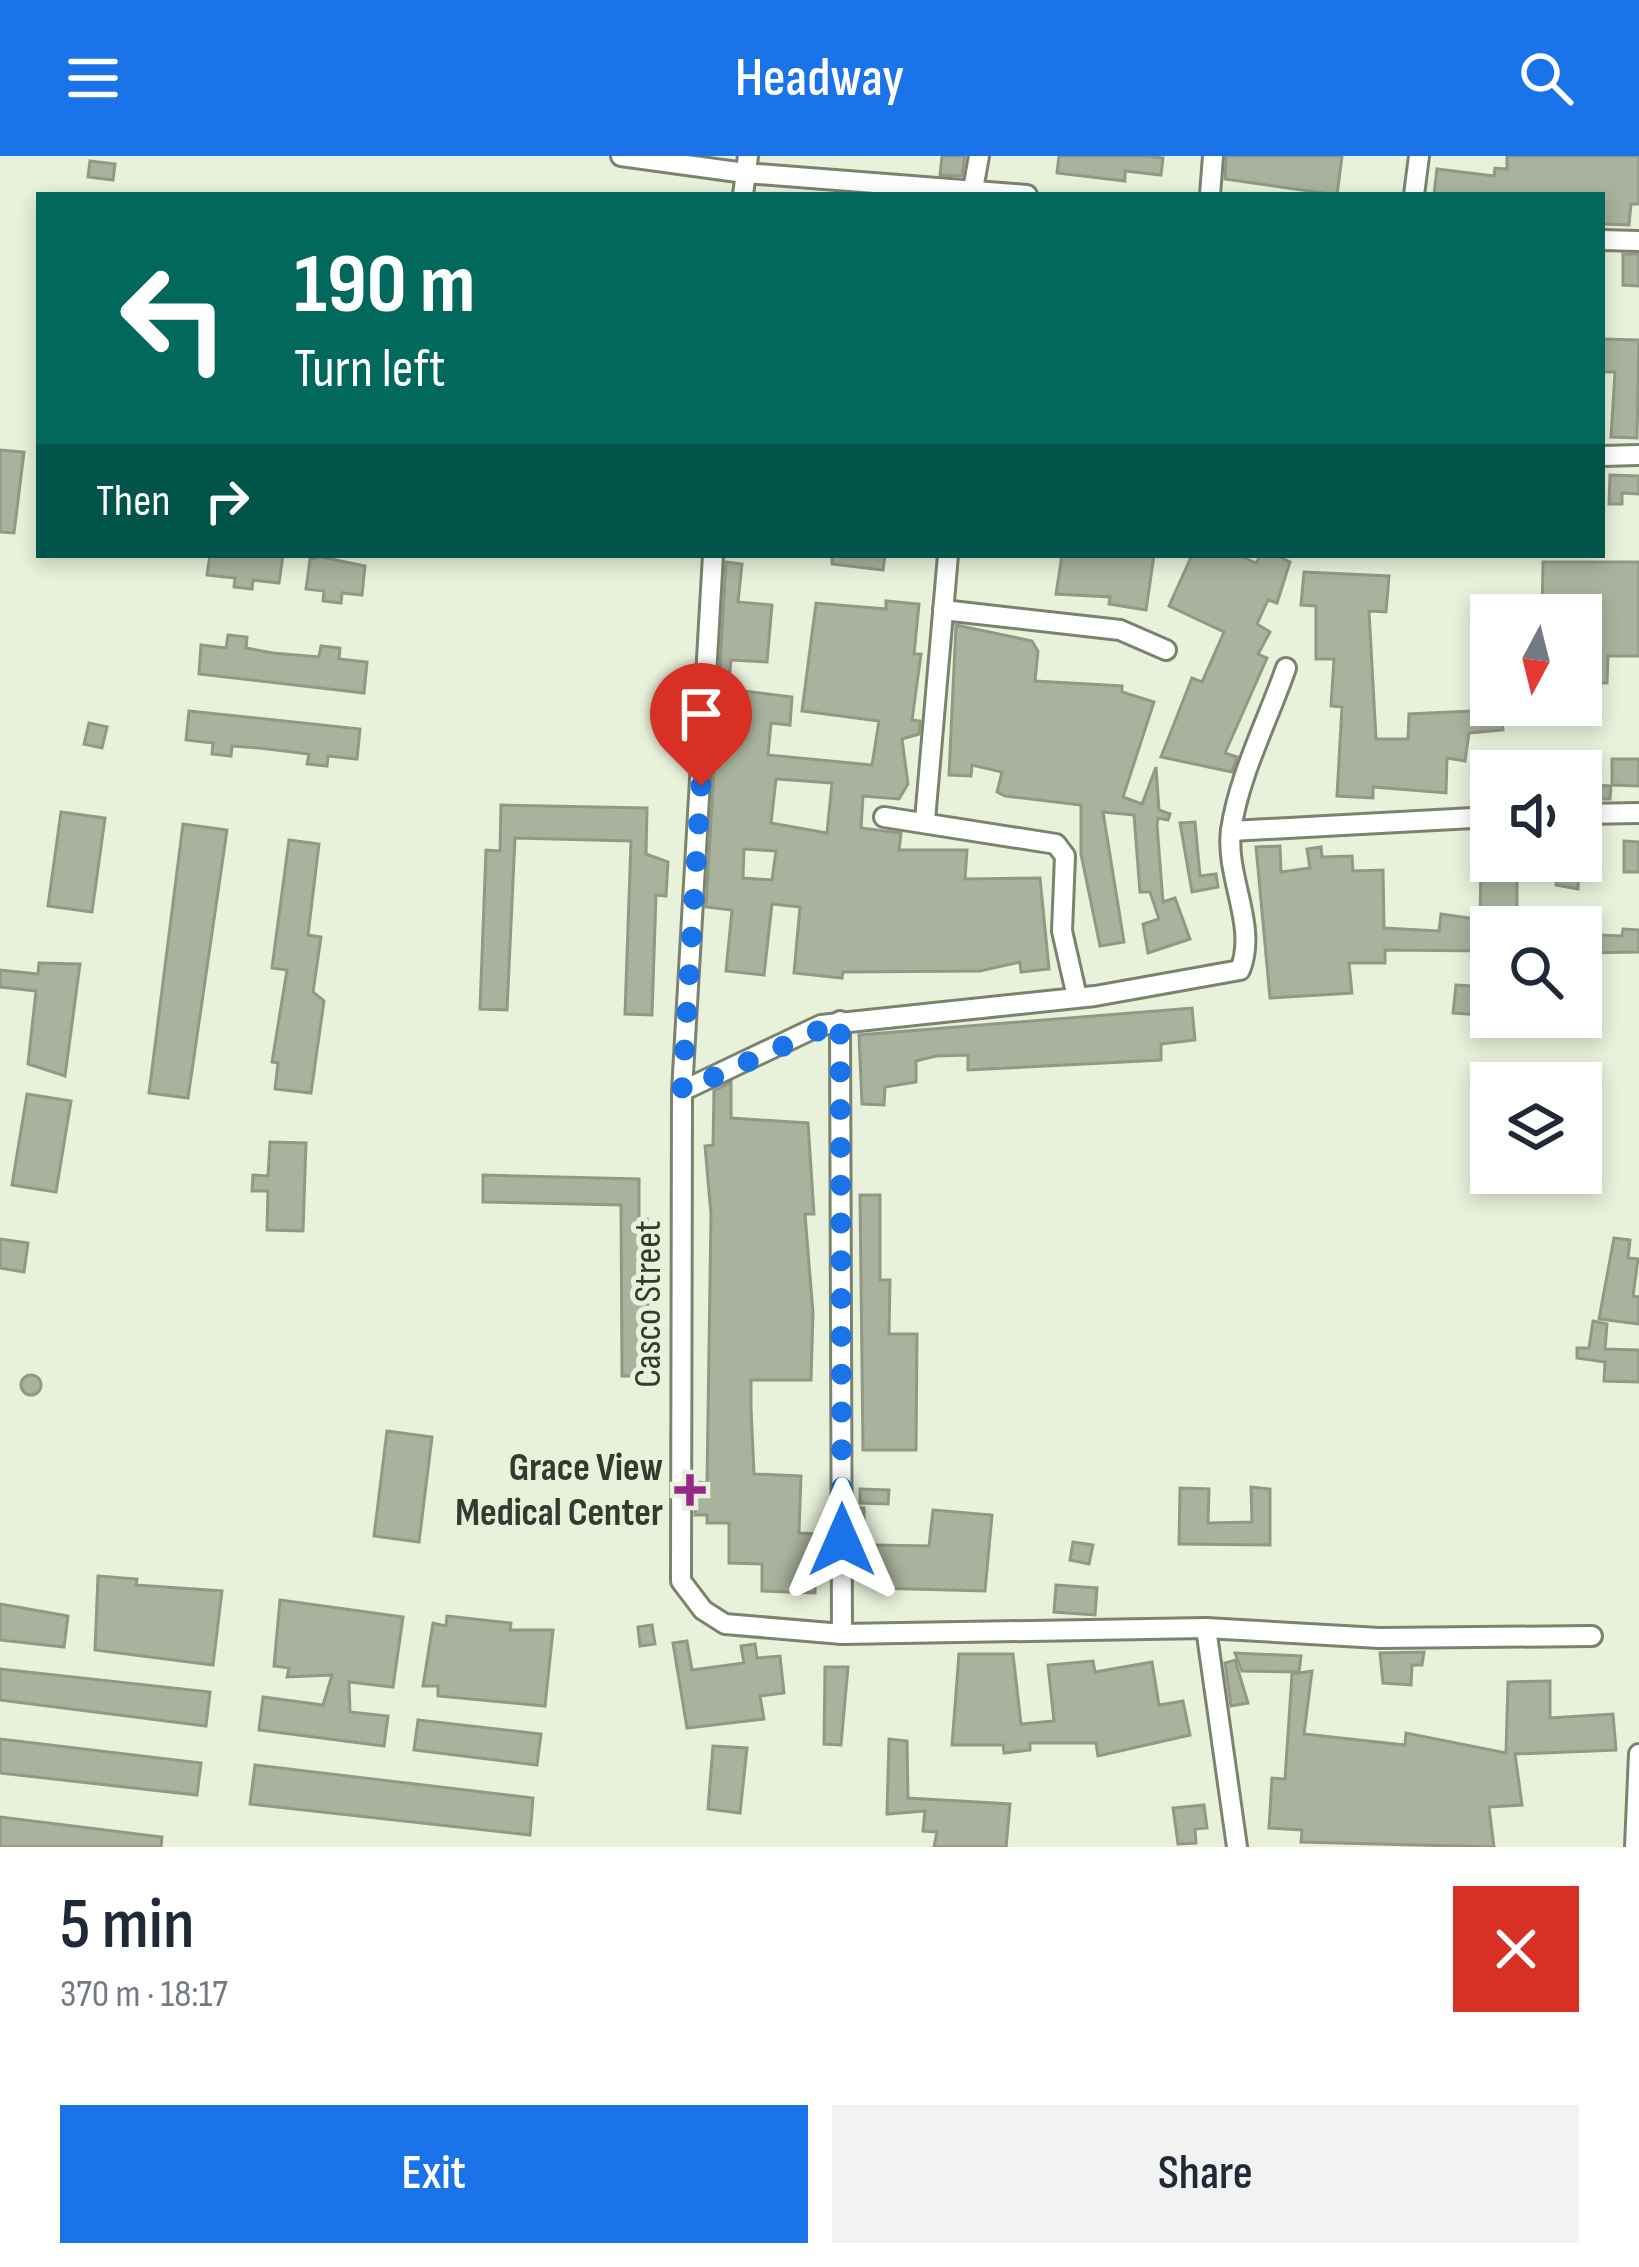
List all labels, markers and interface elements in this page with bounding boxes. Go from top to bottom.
icon: menu [60,45,126,111]
icon: search [1513,45,1579,111]
text: Headway [735,46,904,111]
text: 190 m [294,235,476,336]
icon: left [96,240,252,396]
text: Turn left [294,337,446,402]
icon: right [194,468,260,534]
text: Then [96,474,170,529]
north arrow [1470,594,1602,726]
map controls [1470,594,1602,1194]
pin [650,663,752,786]
icon: arrive [668,681,734,747]
button: sound [1470,750,1602,882]
button: search [1470,906,1602,1038]
button: layers [1470,1062,1602,1194]
street label: Casco Street [625,1220,672,1388]
place label: Grace View Medical Center [455,1445,663,1537]
marker: Grace View Medical Center [674,1474,706,1506]
position arrow [779,1477,905,1603]
text: 5 min [60,1882,195,1969]
button: close [1453,1886,1579,2012]
text: 370 m · 18:17 [60,1971,228,2018]
button: Exit [60,2105,808,2243]
button: Share [832,2105,1579,2243]

